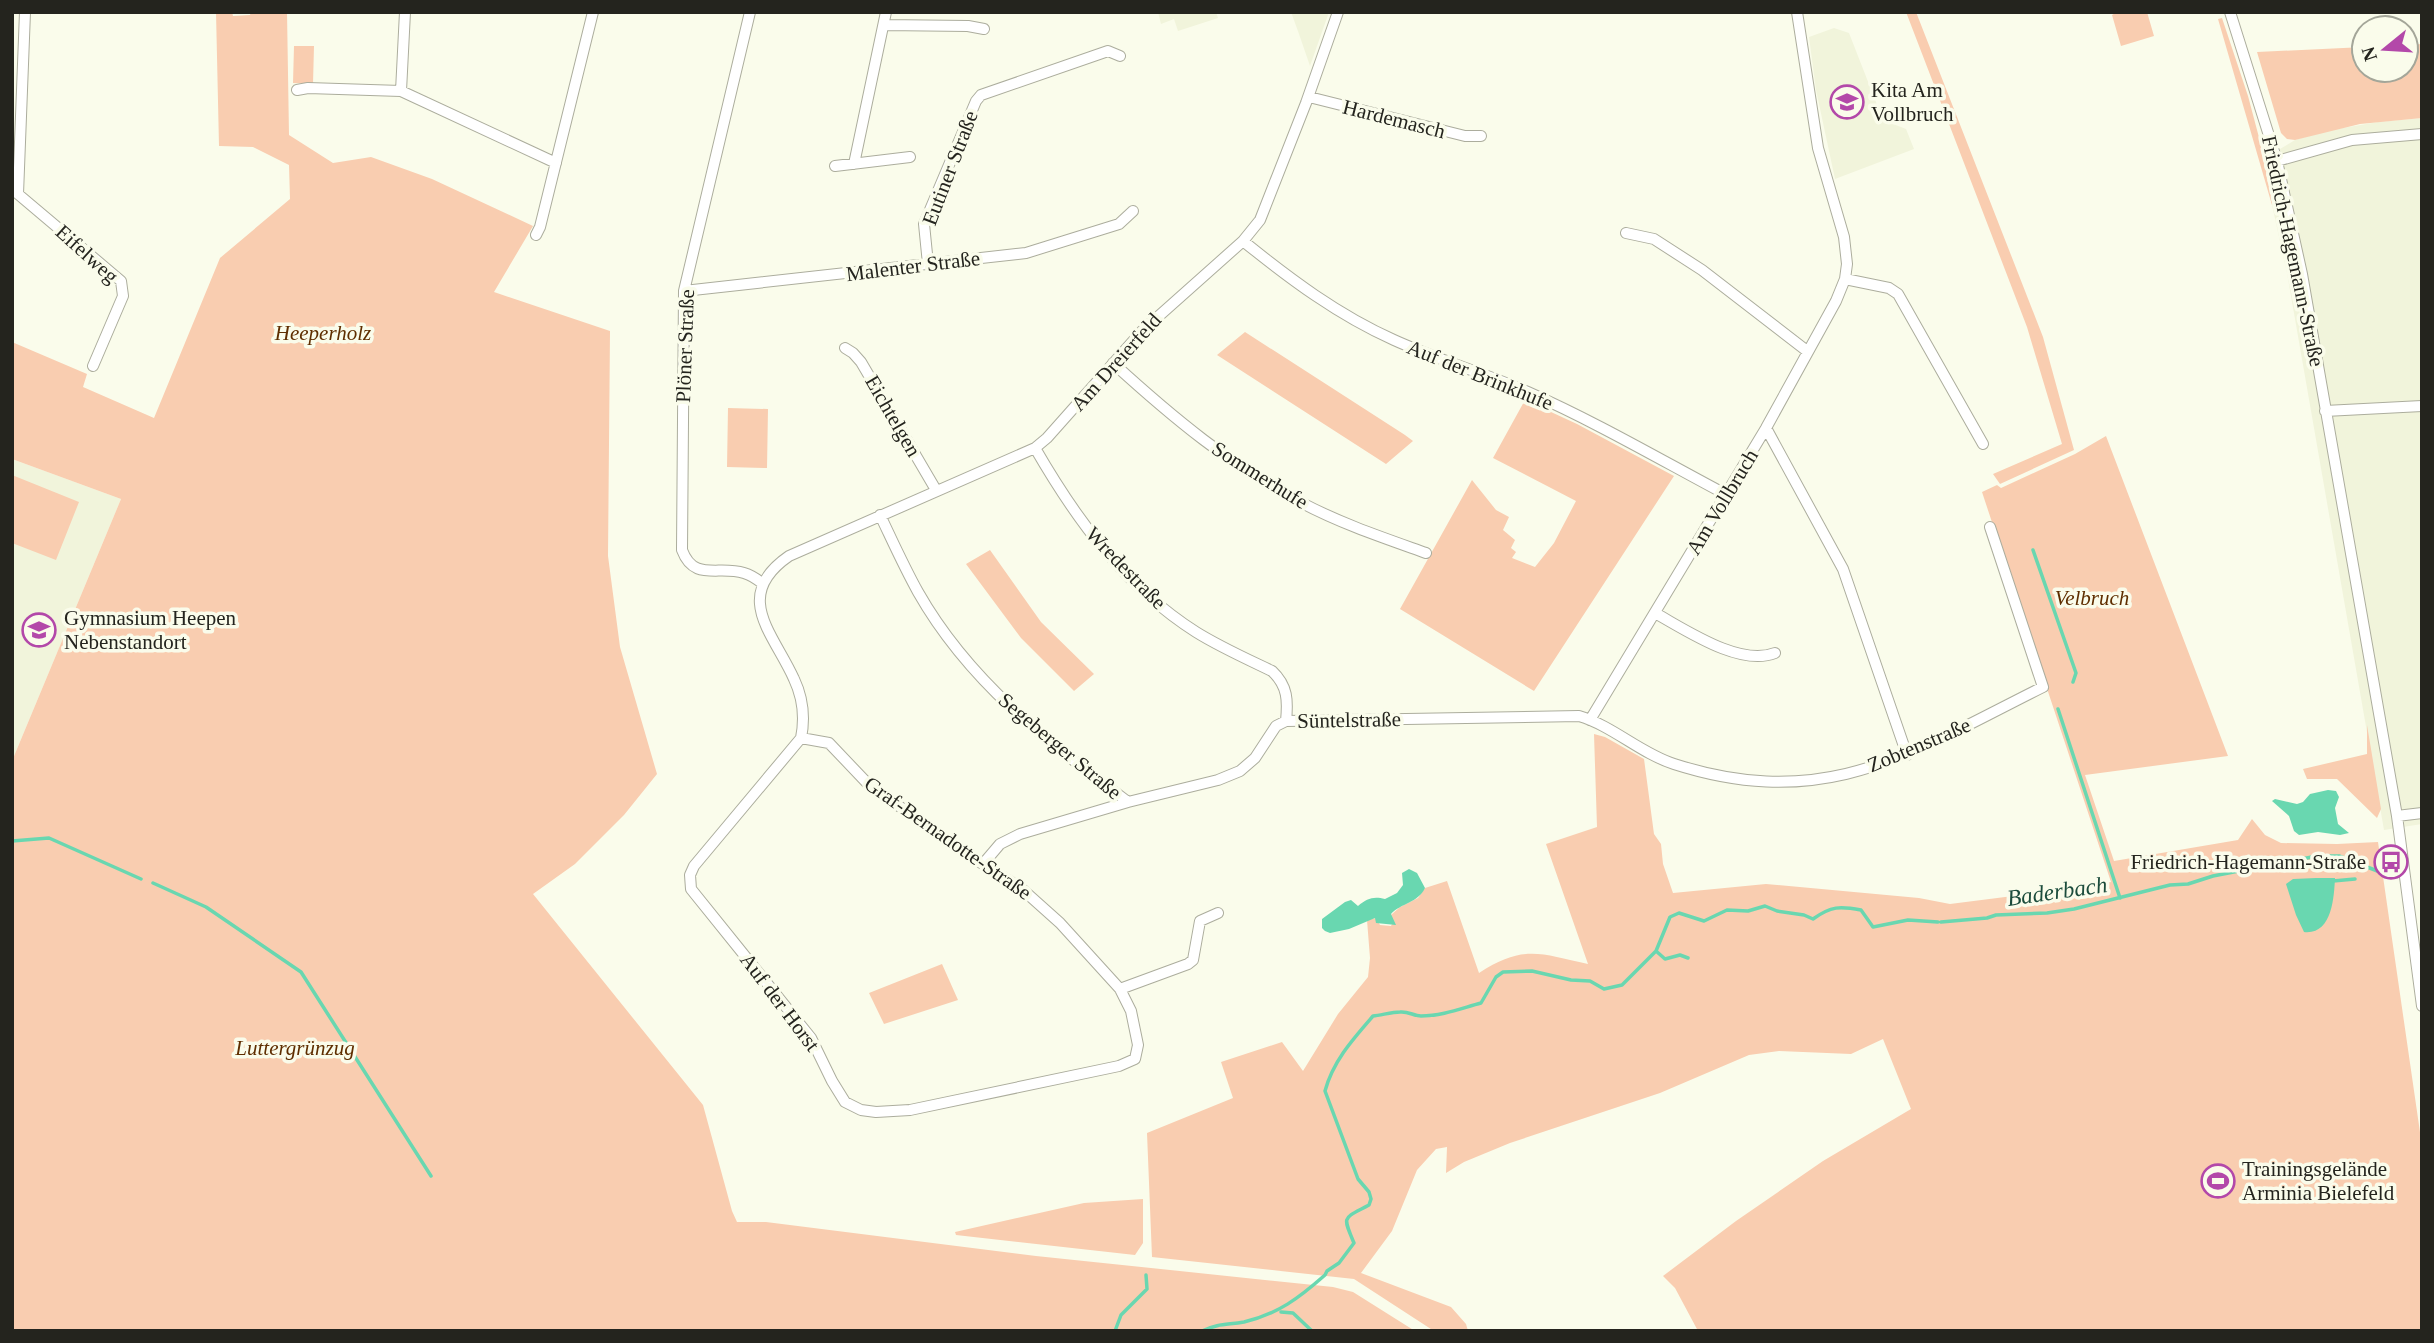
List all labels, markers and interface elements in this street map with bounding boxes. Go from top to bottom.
north arrow [2350,14,2420,84]
text: N [2357,44,2381,64]
place label: Kita Am Vollbruch [1871,78,1954,126]
school or university icon: Kita Am Vollbruch [1828,83,1866,121]
street label: Hardemasch [1340,95,1448,143]
street label: Eutiner Straße [917,107,983,229]
street label: Friedrich-Hagemann-Straße [2257,133,2329,369]
street label: Eifelweg [51,220,124,289]
street label: Malenter Straße [845,246,981,286]
street label: Plöner Straße [671,289,699,403]
street label: Am Dreierfeld [1066,308,1166,416]
park label: Heeperholz [274,321,371,345]
street label: Auf der Brinkhufe [1404,335,1556,415]
street label: Eichtelgen [860,371,926,461]
street label: Sommerhufe [1208,436,1312,514]
street label: Am Vollbruch [1681,444,1763,559]
street label: Wredestraße [1081,522,1171,614]
park label: Velbruch [2055,586,2129,610]
place label: Gymnasium Heepen Nebenstandort [64,606,237,654]
school or university icon: Gymnasium Heepen Nebenstandort [20,611,58,649]
street label: Segeberger Straße [994,688,1126,804]
street label: Süntelstraße [1297,707,1401,733]
street label: Zobtenstraße [1864,713,1974,777]
street label: Graf-Bernadotte-Straße [860,771,1036,905]
bus stop icon: Friedrich-Hagemann-Straße [2372,843,2410,881]
place label: Friedrich-Hagemann-Straße [2130,850,2366,874]
water label: Baderbach [2005,872,2109,911]
street label: Auf der Horst [735,948,825,1056]
park label: Luttergrünzug [234,1036,355,1060]
place label: Trainingsgelände Arminia Bielefeld [2242,1157,2395,1205]
sports icon: Trainingsgelände Arminia Bielefeld [2199,1162,2237,1200]

